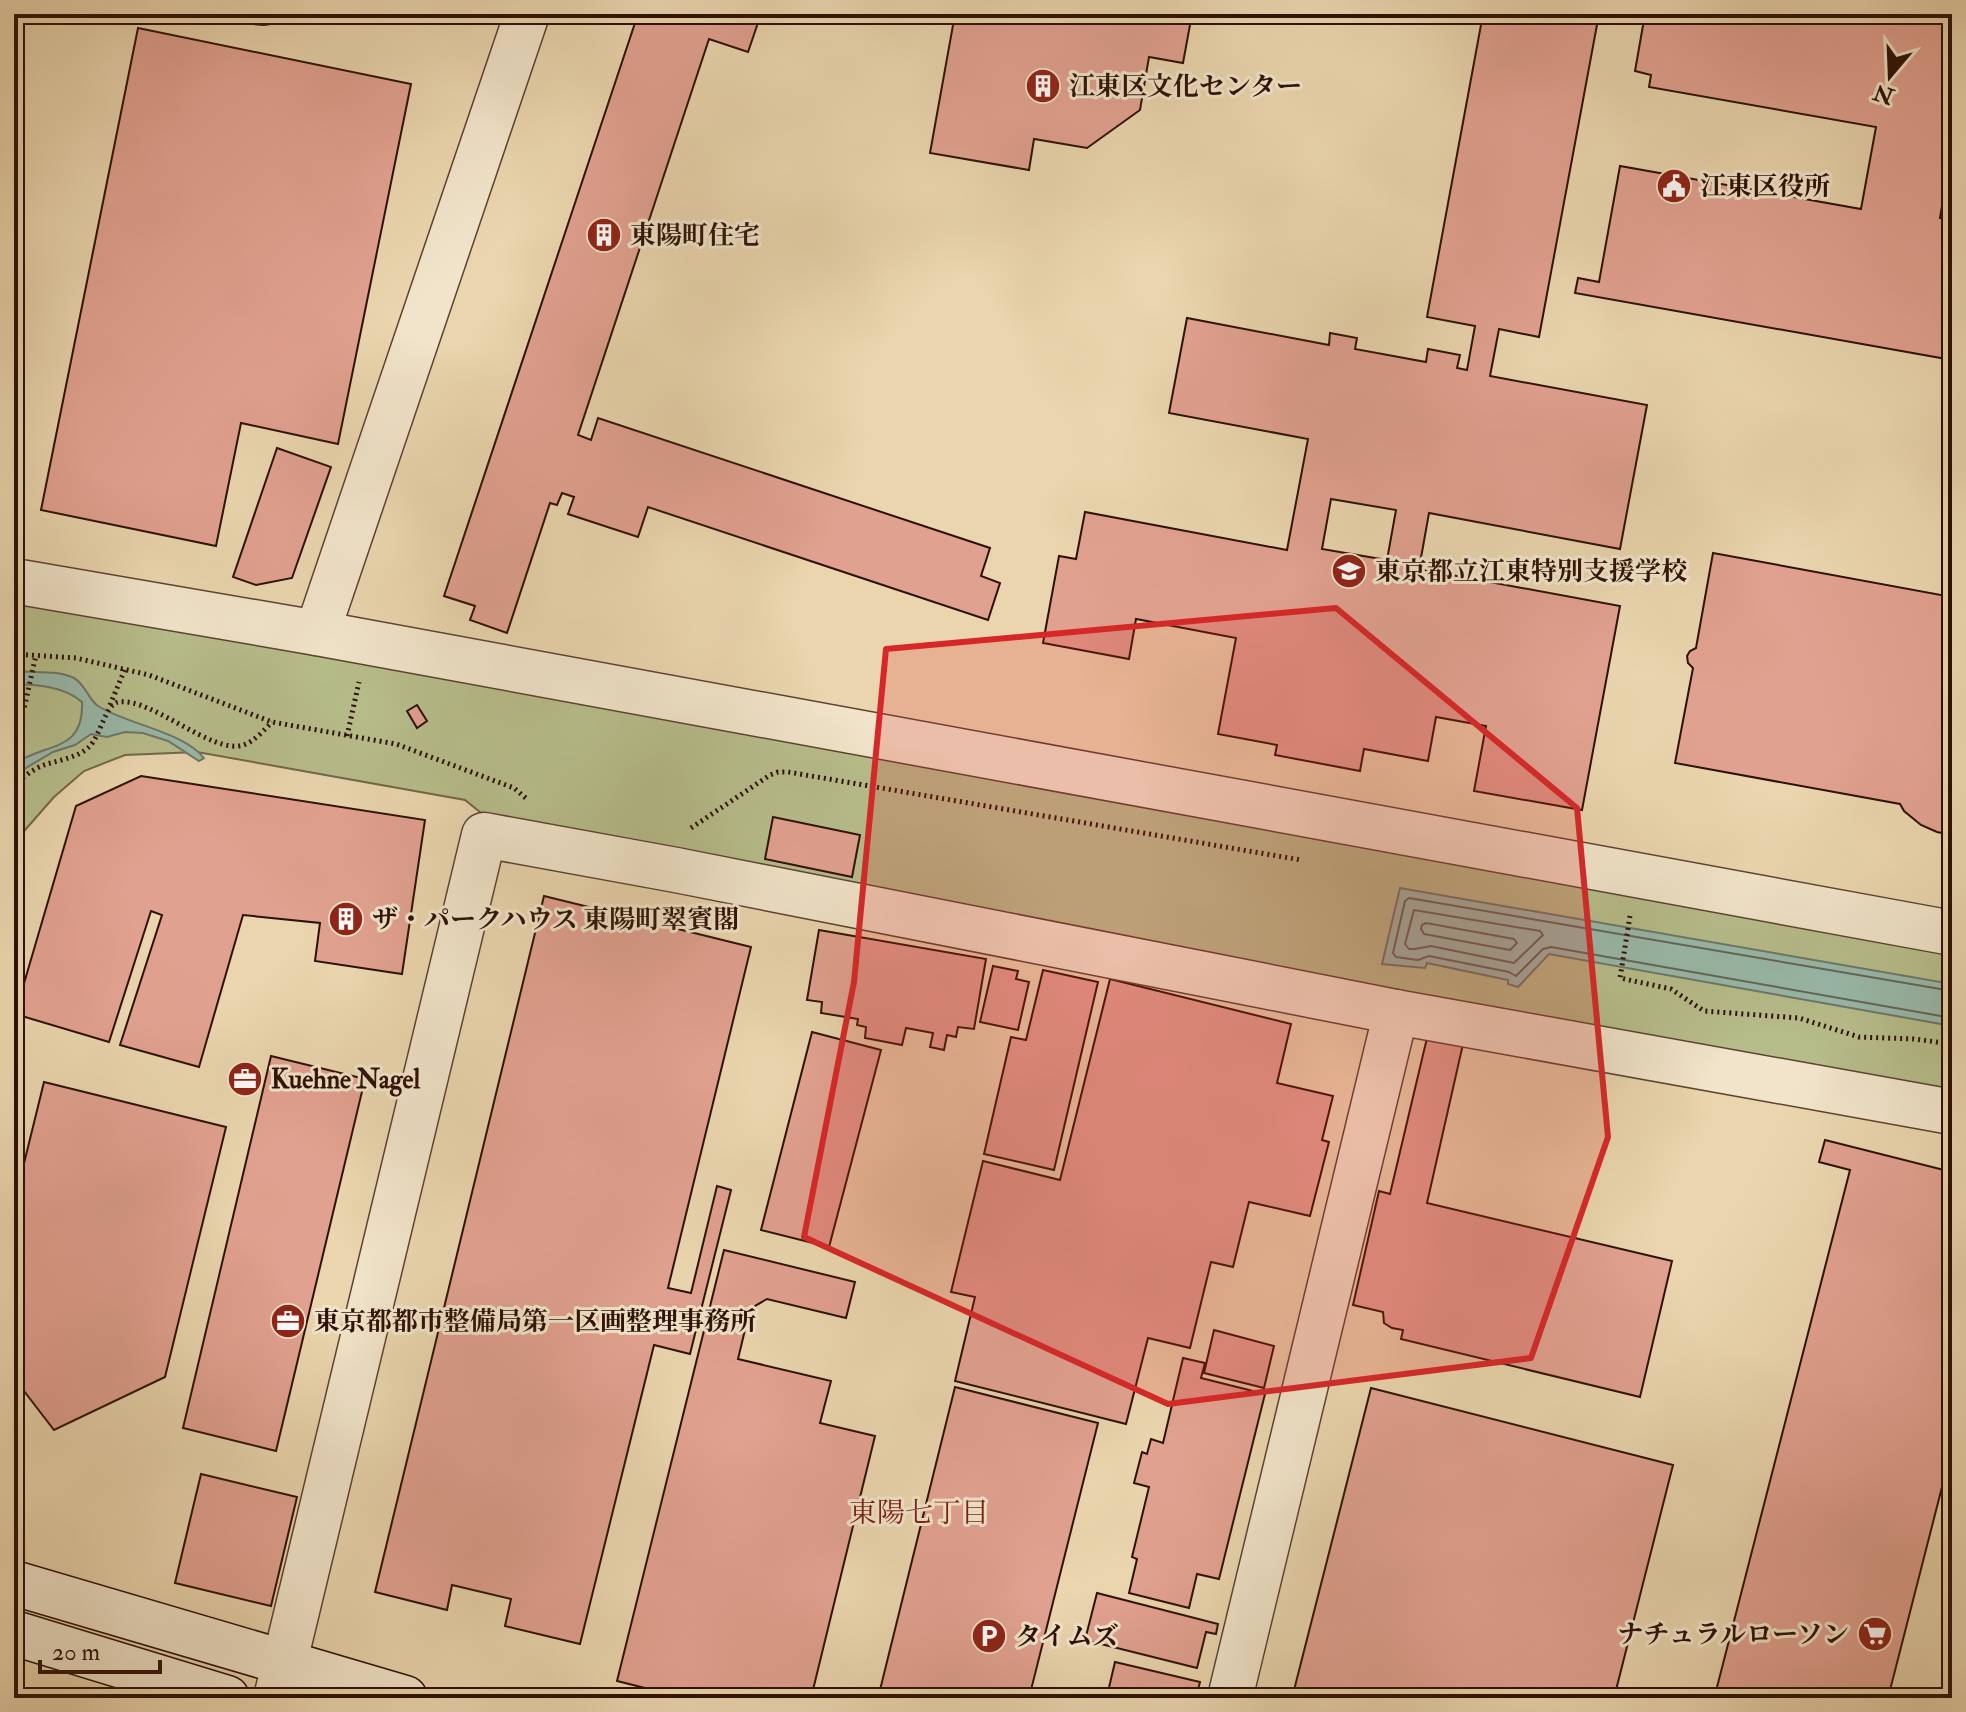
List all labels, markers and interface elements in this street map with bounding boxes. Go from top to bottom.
north arrow [1850,36,1930,116]
building icon: 江東区文化センター [1024,67,1062,105]
place label: 江東区文化センター [1069,71,1302,103]
text: N [1870,77,1899,111]
public building icon: 江東区役所 [1655,167,1693,205]
place label: 江東区役所 [1700,171,1830,203]
building icon: 東陽町住宅 [585,216,623,254]
place label: 東陽町住宅 [630,220,760,252]
school or university icon: 東京都立江東特別支援学校 [1330,552,1368,590]
place label: 東京都立江東特別支援学校 [1375,556,1687,588]
building icon: ザ・パークハウス 東陽町翠賓閣 [327,900,365,938]
place label: ザ・パークハウス 東陽町翠賓閣 [372,904,739,936]
office icon: Kuehne Nagel [226,1060,264,1098]
place label: Kuehne Nagel [271,1064,420,1097]
office icon: 東京都都市整備局第一区画整理事務所 [269,1302,307,1340]
place label: 東京都都市整備局第一区画整理事務所 [314,1306,756,1338]
district label: 東陽七丁目 [849,1496,989,1531]
supermarket icon: ナチュラルローソン [1856,1615,1894,1653]
parking icon: タイムズ [970,1617,1008,1655]
place label: ナチュラルローソン [1618,1619,1849,1651]
place label: タイムズ [1015,1621,1118,1653]
scale bar [40,1624,160,1674]
text: 20 m [52,1637,101,1668]

